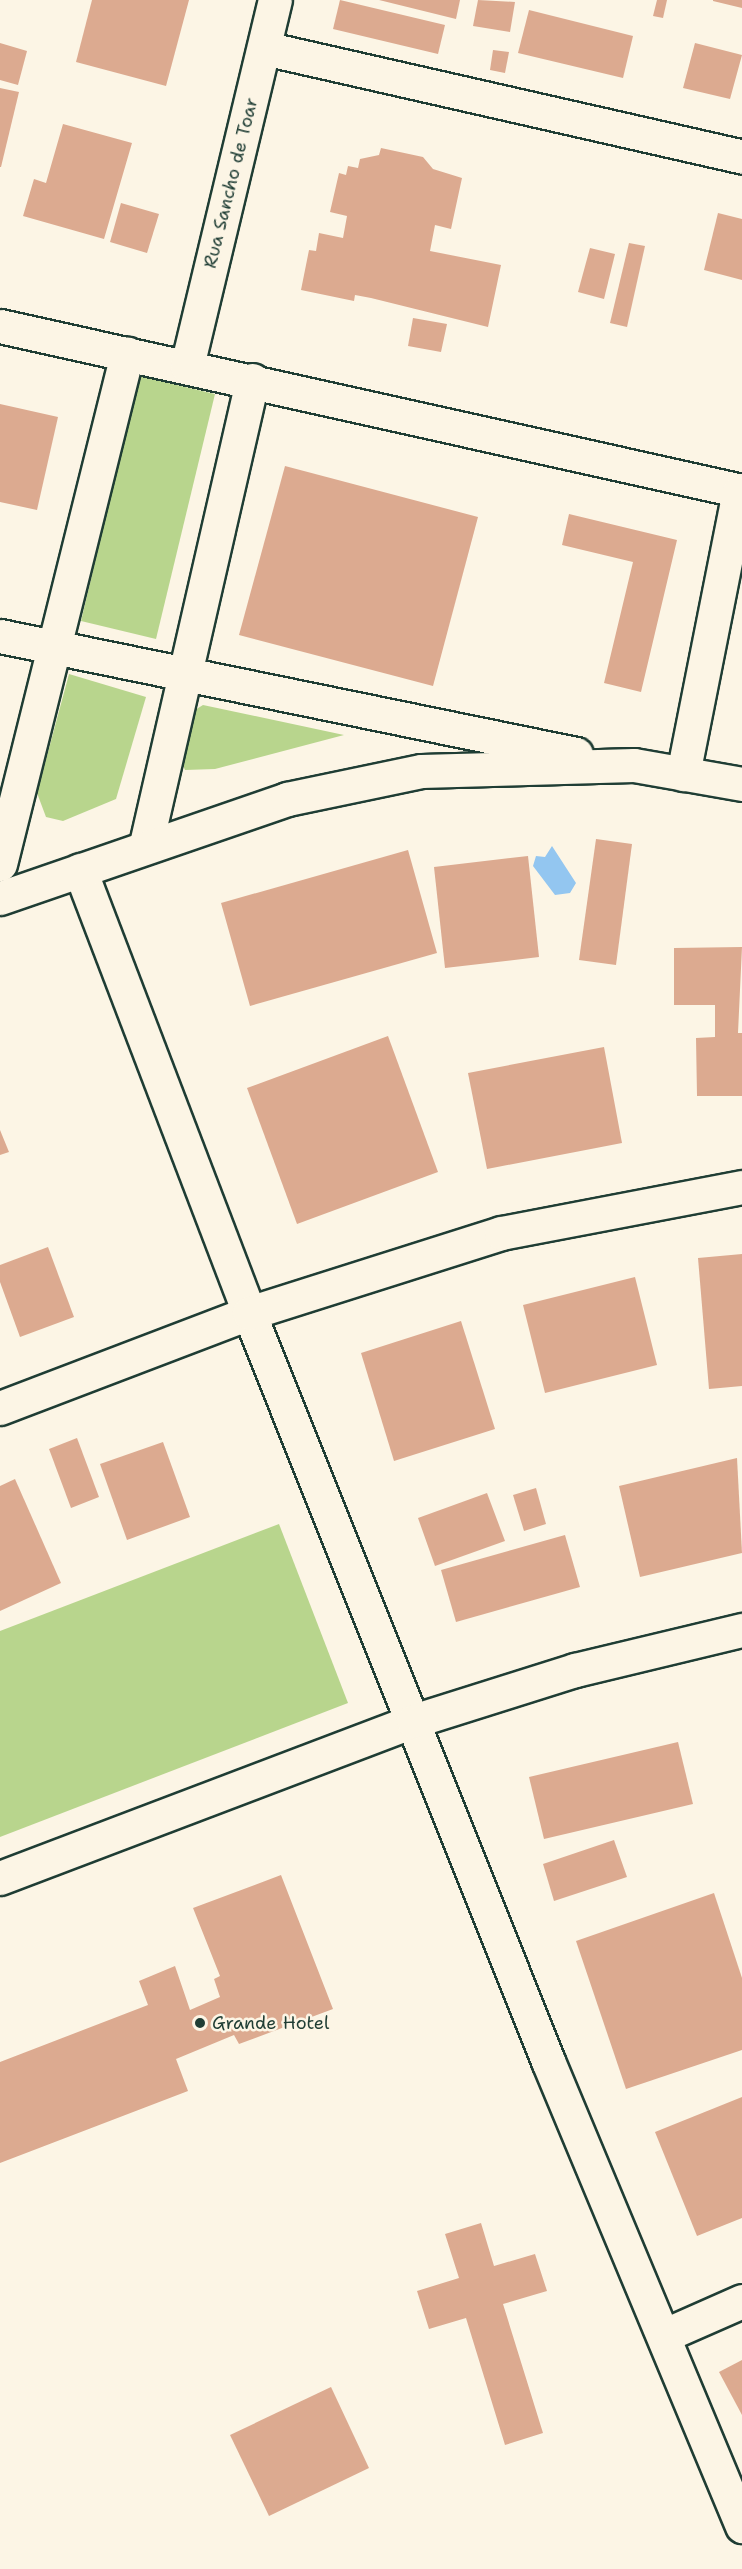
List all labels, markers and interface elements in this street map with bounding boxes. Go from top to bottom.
street label: Rua Sancho de Toar [199,95,263,271]
place label: Grande Hotel [212,2012,329,2034]
marker: Grande Hotel [193,2016,207,2030]

